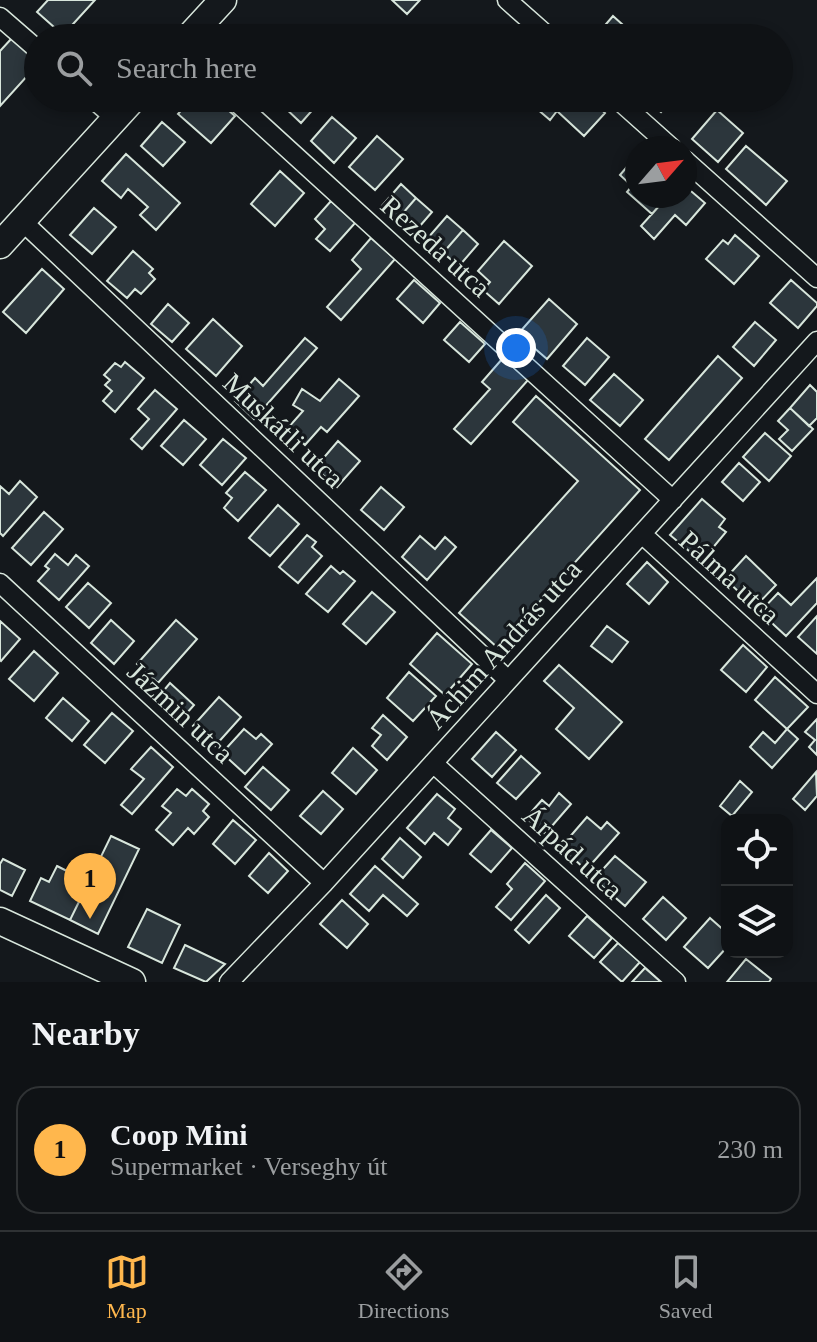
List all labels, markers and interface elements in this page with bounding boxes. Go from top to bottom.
search box [24,24,793,112]
icon: search [52,46,96,90]
text: Search here [116,51,257,84]
north arrow [625,136,697,208]
street label: Rezeda utca [375,189,497,304]
your location [496,328,536,368]
street label: Muskátli utca [217,367,351,494]
street label: Pálma utca [673,524,786,631]
street label: Áchim András utca [420,553,588,735]
street label: Jázmin utca [121,656,240,769]
street label: Árpád utca [516,799,629,906]
map controls [721,814,793,958]
button: locate [721,814,793,886]
pin: 1 [64,853,116,919]
button: layers [721,886,793,958]
text: Nearby [32,1015,140,1052]
text: Coop Mini [110,1118,248,1151]
text: 1 [54,1135,67,1164]
text: 230 m [717,1135,783,1164]
text: Supermarket · Verseghy út [110,1152,388,1181]
tab: Map [105,1250,149,1324]
tab: Directions [358,1250,449,1324]
tab: Saved [659,1250,712,1324]

